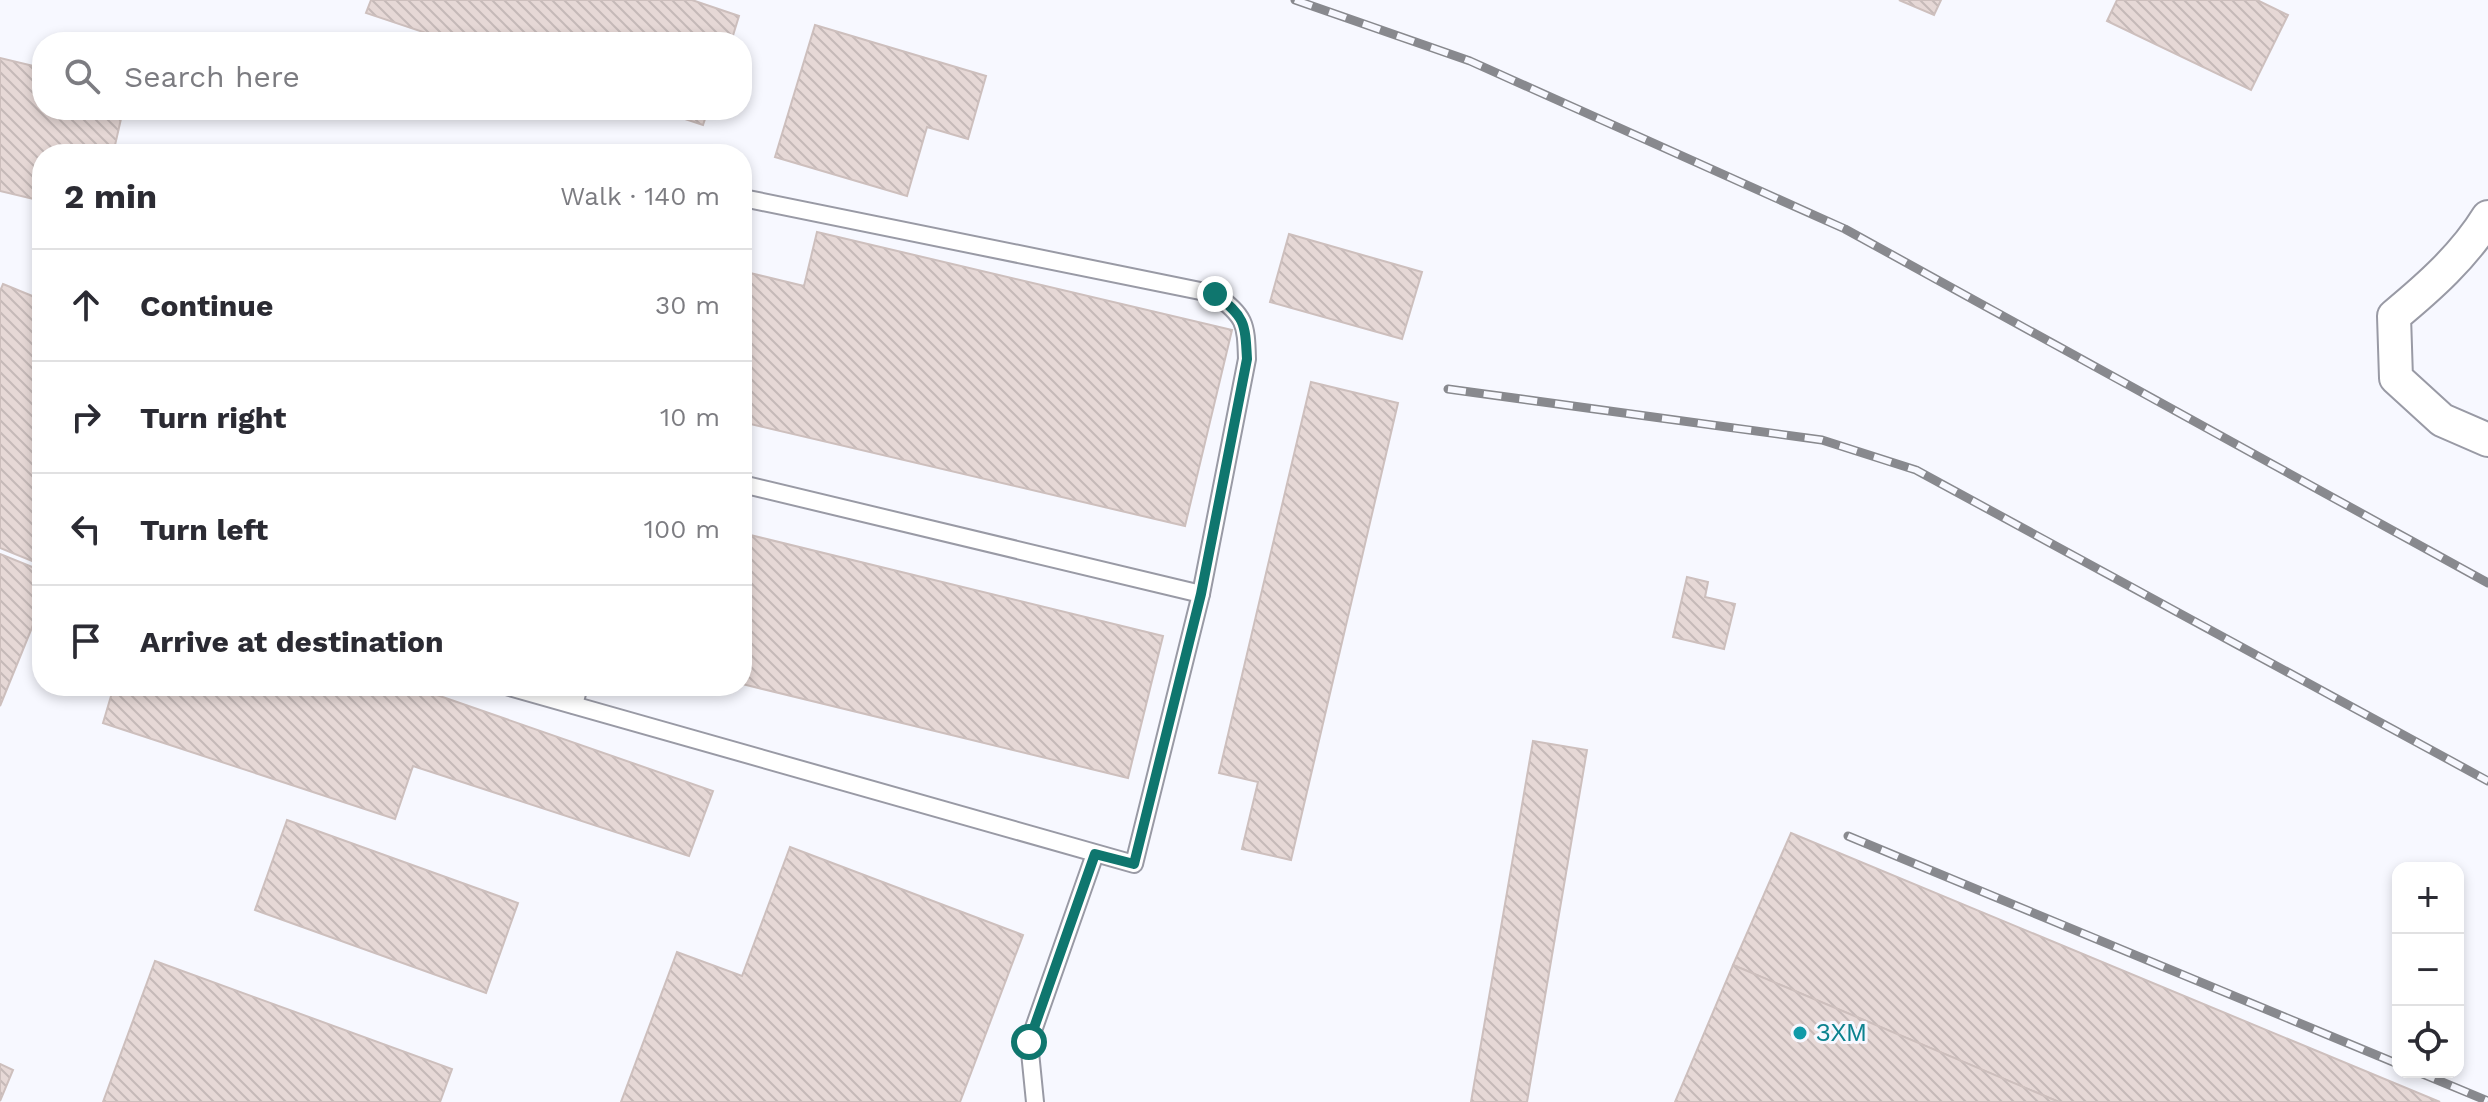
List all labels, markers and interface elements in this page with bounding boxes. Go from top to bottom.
search box [32,32,752,120]
icon: search [60,54,104,98]
text: Search here [124,59,300,94]
text: 2 min [64,176,157,216]
text: Walk · 140 m [560,181,720,211]
route end [1197,276,1233,312]
icon: ahead [64,283,108,327]
text: Continue [140,288,273,323]
text: 30 m [655,290,720,320]
icon: right [64,395,108,439]
text: Turn right [140,400,286,435]
text: 10 m [660,402,720,432]
icon: left [64,507,108,551]
text: Turn left [140,512,268,547]
text: 100 m [644,514,720,544]
icon: arrive [64,619,108,663]
text: Arrive at destination [140,624,444,659]
map controls [2392,862,2464,1078]
button: + [2392,862,2464,934]
button: − [2392,934,2464,1006]
button: locate [2392,1006,2464,1078]
place label: ЗХМ [1816,1019,1867,1047]
route start [1011,1024,1047,1060]
marker: ЗХМ [1791,1024,1809,1042]

